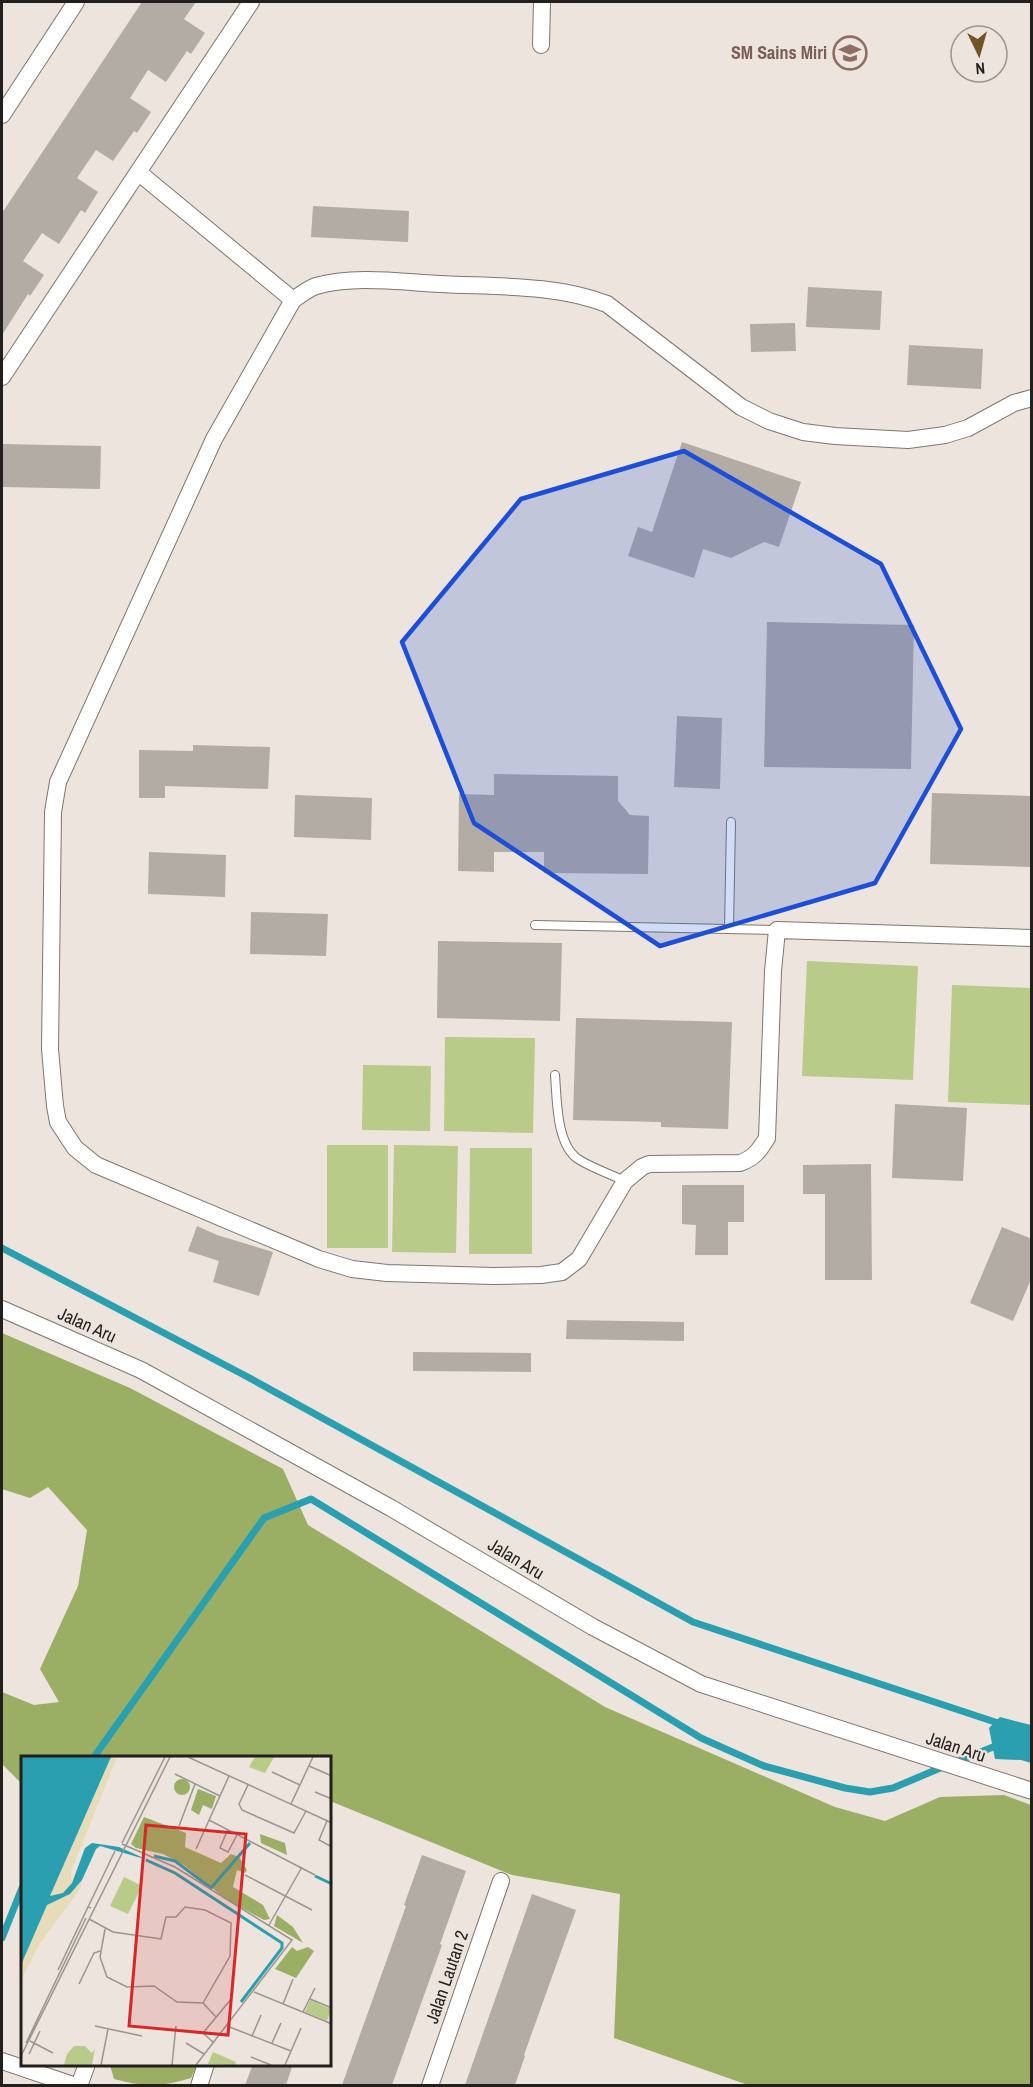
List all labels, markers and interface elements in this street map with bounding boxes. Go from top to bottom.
north arrow [949,24,1009,84]
school or university icon: SM Sains Miri [832,35,868,71]
place label: SM Sains Miri [731,40,827,65]
text: N [975,58,986,80]
street label: Jalan Aru [54,1301,120,1348]
street label: Jalan Aru [483,1532,549,1585]
street label: Jalan Aru [923,1725,989,1768]
inset map [21,1756,332,2066]
street label: Jalan Lautan 2 [419,1927,474,2027]

